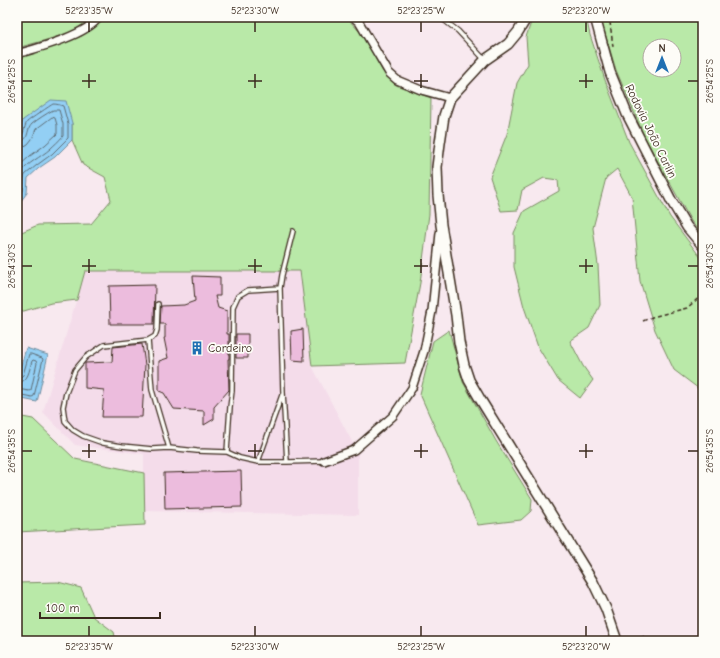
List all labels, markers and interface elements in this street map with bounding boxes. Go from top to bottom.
text: 52°23'35"W [65,5,113,17]
text: 52°23'30"W [231,5,279,17]
text: 52°23'25"W [397,5,445,17]
text: 52°23'20"W [562,5,610,17]
north arrow [642,38,682,78]
text: N [658,42,666,55]
text: 26°54'25"S [6,58,18,103]
text: 26°54'25"S [704,58,716,103]
street label: Rodovia João Carlin [622,82,680,180]
text: 26°54'30"S [6,243,18,288]
text: 26°54'30"S [704,243,716,288]
building icon: Cordeiro [189,340,205,356]
place label: Cordeiro [208,341,252,355]
text: 26°54'35"S [6,428,18,473]
text: 26°54'35"S [704,428,716,473]
scale bar [40,594,160,620]
text: 100 m [46,601,79,615]
text: 52°23'35"W [65,641,113,653]
text: 52°23'30"W [231,641,279,653]
text: 52°23'25"W [397,641,445,653]
text: 52°23'20"W [562,641,610,653]

